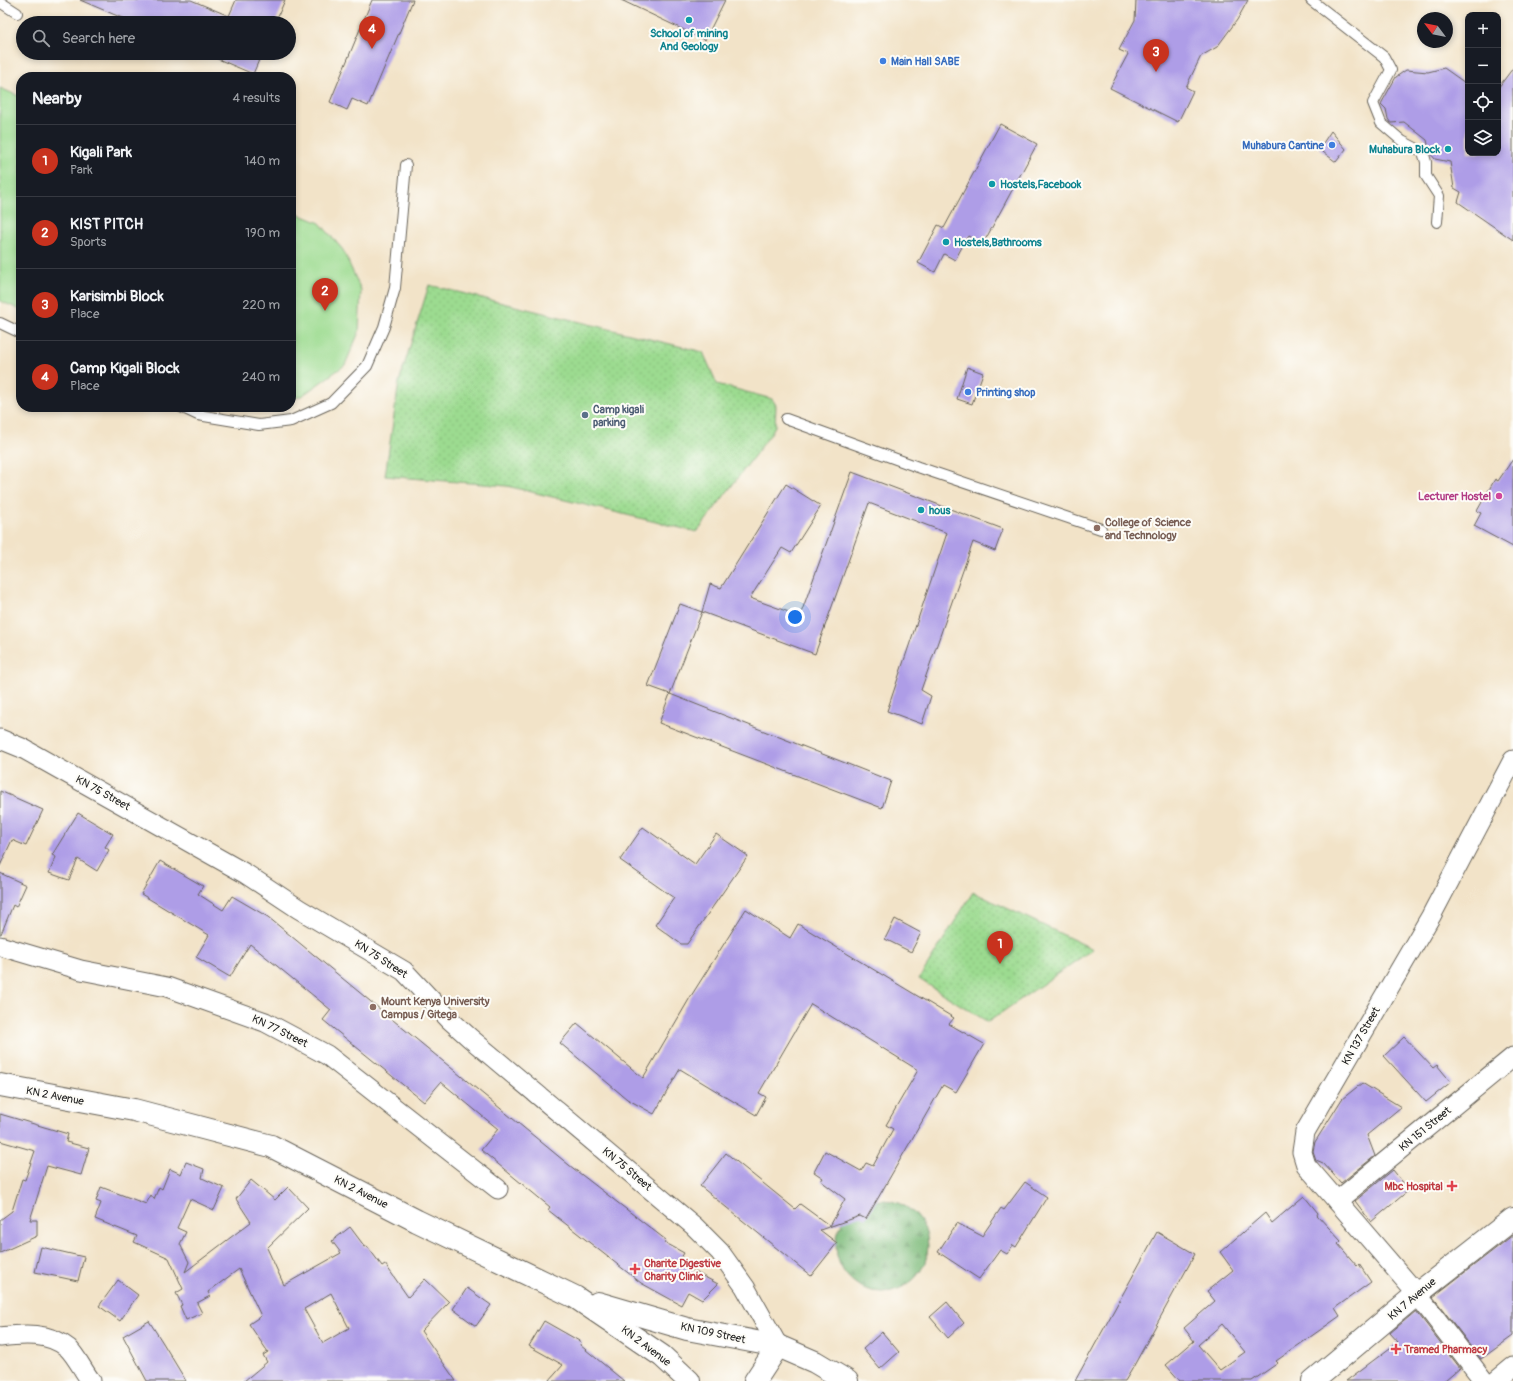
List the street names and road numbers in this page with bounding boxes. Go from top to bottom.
street label: KN 75 Street [73,773,133,814]
street label: KN 75 Street [352,937,410,981]
street label: KN 137 Street [1339,1004,1383,1067]
street label: KN 77 Street [250,1012,310,1050]
street label: KN 2 Avenue [25,1084,86,1108]
street label: KN 151 Street [1396,1104,1454,1154]
street label: KN 75 Street [600,1145,655,1194]
street label: KN 2 Avenue [332,1173,391,1211]
street label: KN 7 Avenue [1385,1275,1439,1323]
street label: KN 109 Street [679,1320,747,1346]
street label: KN 2 Avenue [619,1323,674,1369]

